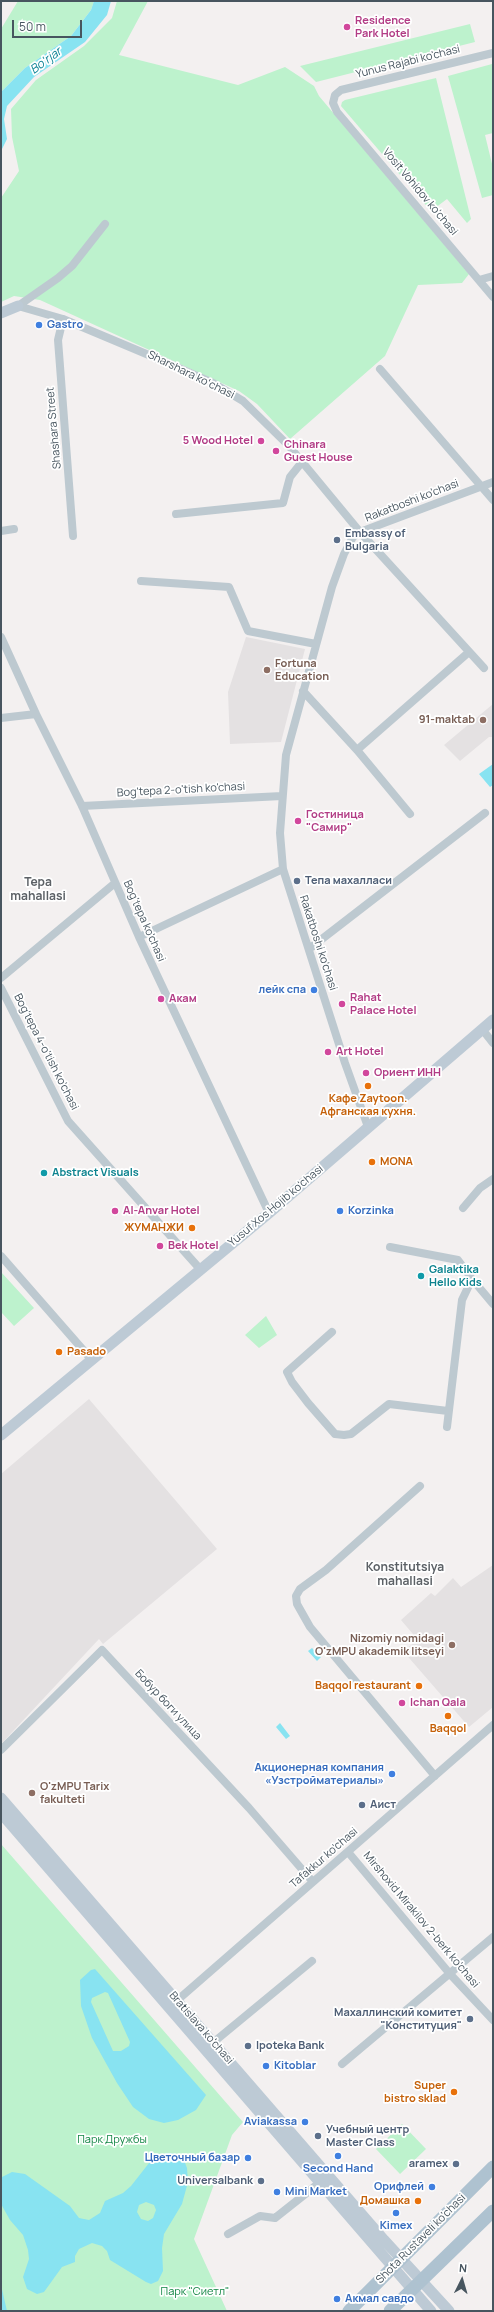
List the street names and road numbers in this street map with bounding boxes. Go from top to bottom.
street label: Yunus Rajabi ko'chasi [355,43,461,81]
street label: Vosit Vohidov ko'chasi [380,146,460,238]
street label: Sharshara koʻchasi [145,348,237,402]
street label: Shashara Street [44,386,64,470]
street label: Rakatboshi ko'chasi [363,477,461,525]
street label: Bog'tepa 2-o'tish ko'chasi [117,780,245,800]
street label: Bog'tepa ko'chasi [120,878,168,964]
street label: Rakatboshi ko'chasi [296,894,340,992]
street label: Bog'tepa 4-o'tish ko'chasi [11,992,81,1112]
street label: Yusuf Xos Hojib ko'chasi [226,1162,326,1250]
street label: Бобур боги улица [132,1667,204,1743]
street label: Tafakkur ko'chasi [287,1825,361,1891]
street label: Mirshoxid Mirakilov 2-berk ko'chasi [360,1849,482,1991]
street label: Bratislava ko'chasi [166,1989,236,2067]
street label: Shota Rustaveli ko'chasi [373,2191,469,2287]

